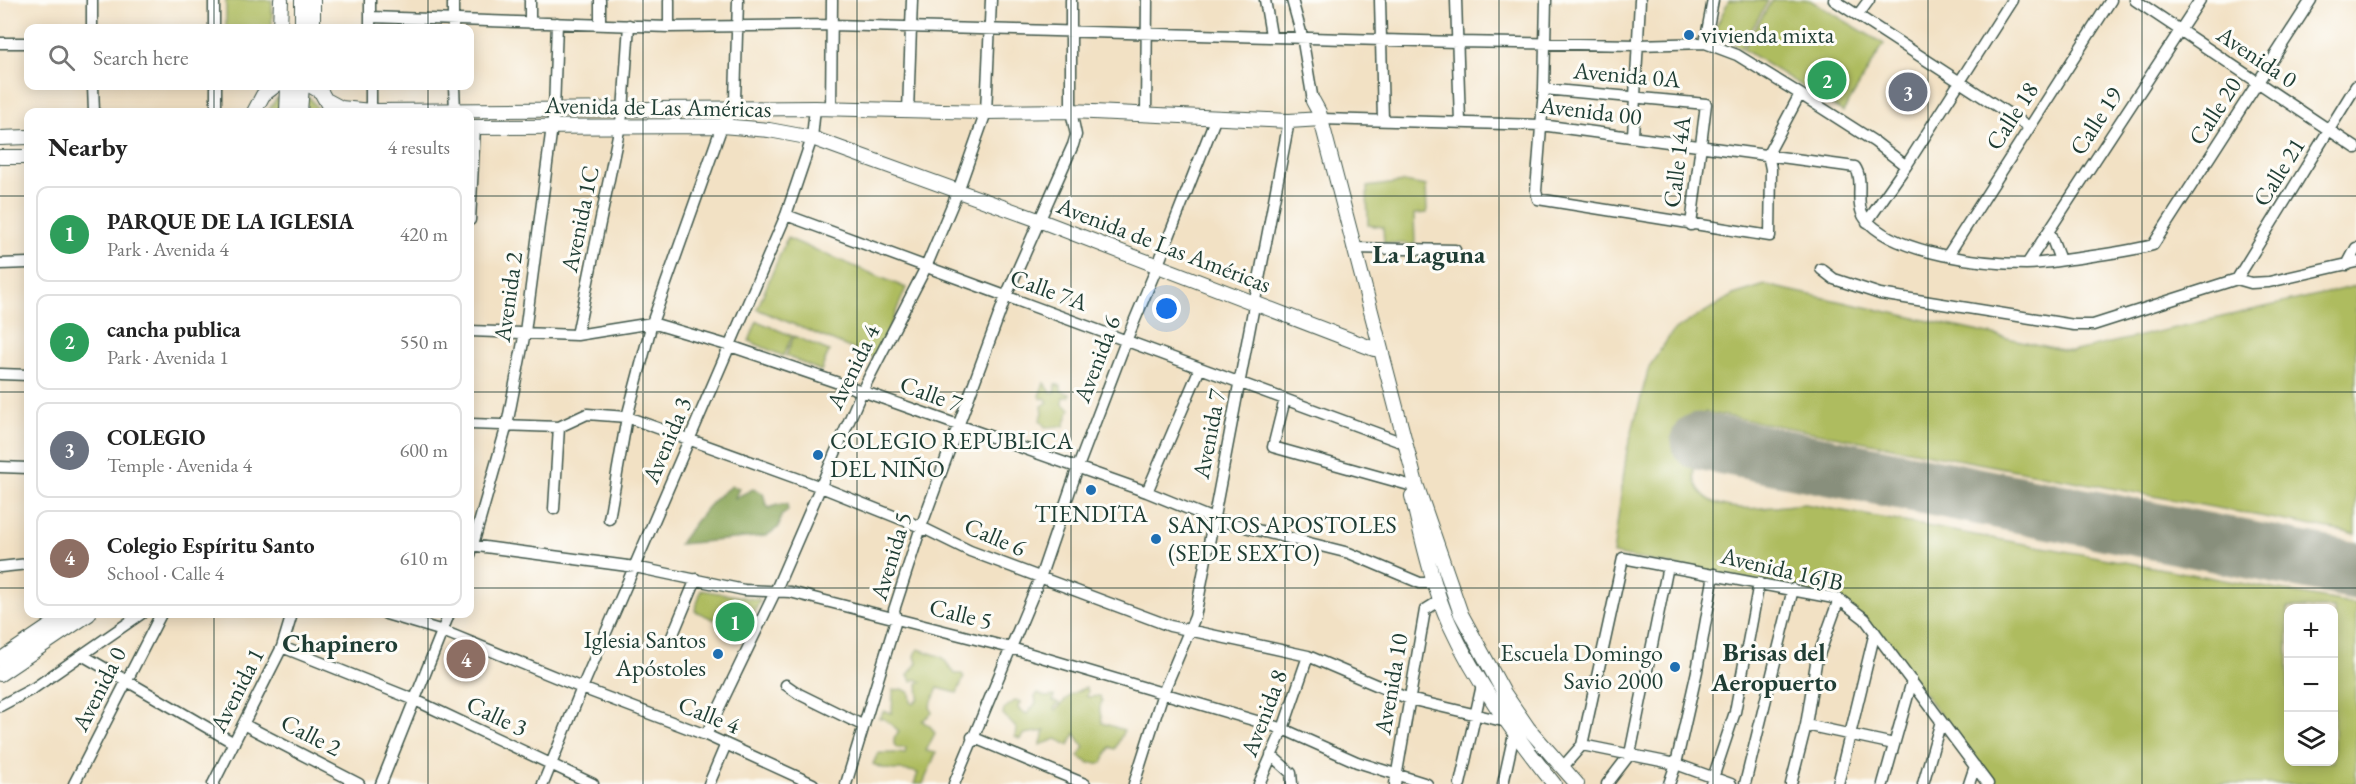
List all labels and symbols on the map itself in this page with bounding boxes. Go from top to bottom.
street label: Avenida 0 [2210,18,2304,95]
place label: vivienda mixta [1701,19,1835,50]
marker: vivienda mixta [1682,28,1696,42]
street label: Avenida 0A [1571,54,1682,95]
pin: 2 [1808,58,1846,103]
pin: 3 [1888,70,1928,115]
street label: Calle 20 [2181,71,2248,151]
street label: Calle 18 [1978,76,2045,156]
street label: Calle 19 [2062,80,2129,161]
street label: Avenida de Las Américas [543,89,772,124]
street label: Avenida 00 [1537,89,1644,132]
street label: Calle 14A [1656,114,1698,209]
street label: Calle 21 [2245,132,2312,212]
street label: Avenida 1C [553,163,606,276]
street label: Avenida de Las Américas [1052,189,1276,300]
district label: La Laguna [1373,237,1486,271]
street label: Avenida 2 [486,249,529,345]
street label: Calle 7A [1006,261,1093,318]
your location [1152,294,1181,323]
street label: Avenida 6 [1065,311,1127,408]
street label: Avenida 4 [818,319,887,415]
street label: Calle 7 [896,368,967,419]
street label: Avenida 7 [1184,386,1232,482]
street label: Avenida 3 [634,392,699,489]
place label: COLEGIO REPUBLICA DEL NIÑO [830,425,1074,484]
marker: COLEGIO REPUBLICA DEL NIÑO [811,448,825,462]
marker: TIENDITA [1084,483,1098,497]
place label: TIENDITA [1034,498,1148,529]
street label: Avenida 5 [862,508,919,605]
place label: SANTOS APOSTOLES (SEDE SEXTO) [1168,509,1397,568]
street label: Calle 6 [960,510,1031,563]
marker: SANTOS APOSTOLES (SEDE SEXTO) [1149,532,1163,546]
street label: Avenida 16JB [1717,539,1846,598]
street label: Calle 5 [926,591,996,636]
pin: 1 [716,600,754,644]
place label: Iglesia Santos Apóstoles [584,624,706,683]
district label: Chapinero [282,626,398,660]
street label: Avenida 10 [1366,631,1415,738]
district label: Brisas del Aeropuerto [1710,635,1837,699]
pin: 4 [446,636,486,682]
place label: Escuela Domingo Savio 2000 [1500,637,1663,696]
street label: Avenida 0 [64,641,133,737]
street label: Avenida 1 [202,642,271,738]
marker: Iglesia Santos Apóstoles [711,647,725,661]
marker: Escuela Domingo Savio 2000 [1668,660,1682,674]
street label: Avenida 8 [1232,665,1294,762]
street label: Calle 3 [462,688,533,743]
street label: Calle 4 [674,688,745,741]
street label: Calle 2 [276,706,347,763]

